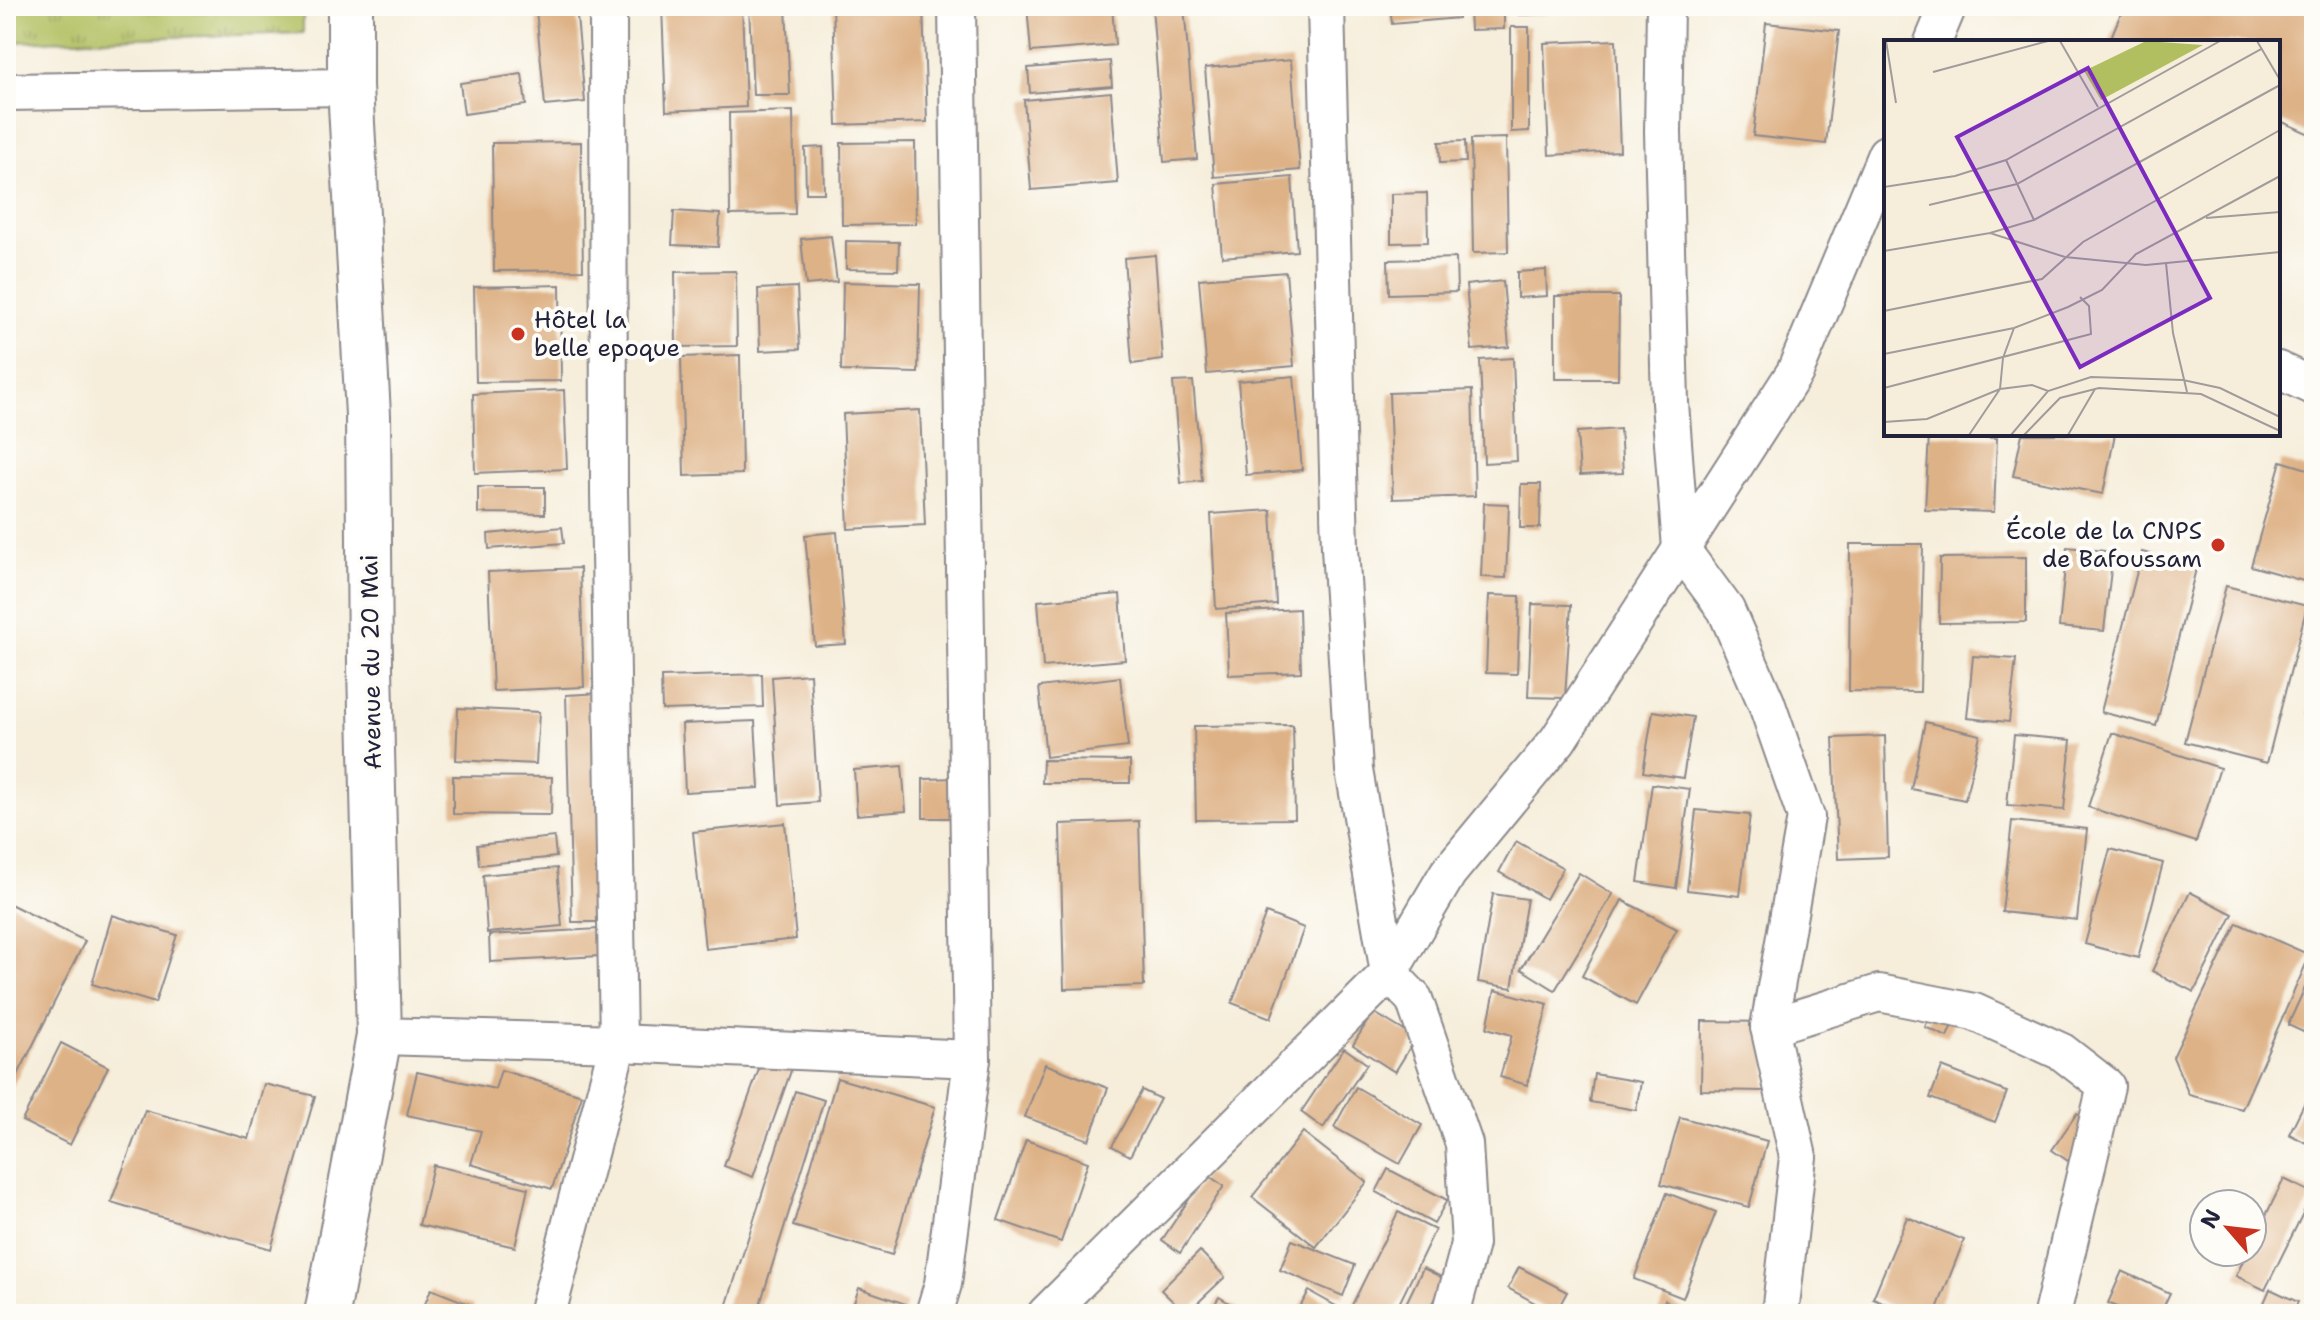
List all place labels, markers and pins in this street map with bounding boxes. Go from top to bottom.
place label: Hôtel la belle epoque [534,304,680,364]
marker: Hôtel la belle epoque [509,325,527,343]
place label: École de la CNPS de Bafoussam [2006,515,2202,575]
marker: École de la CNPS de Bafoussam [2209,536,2227,554]

